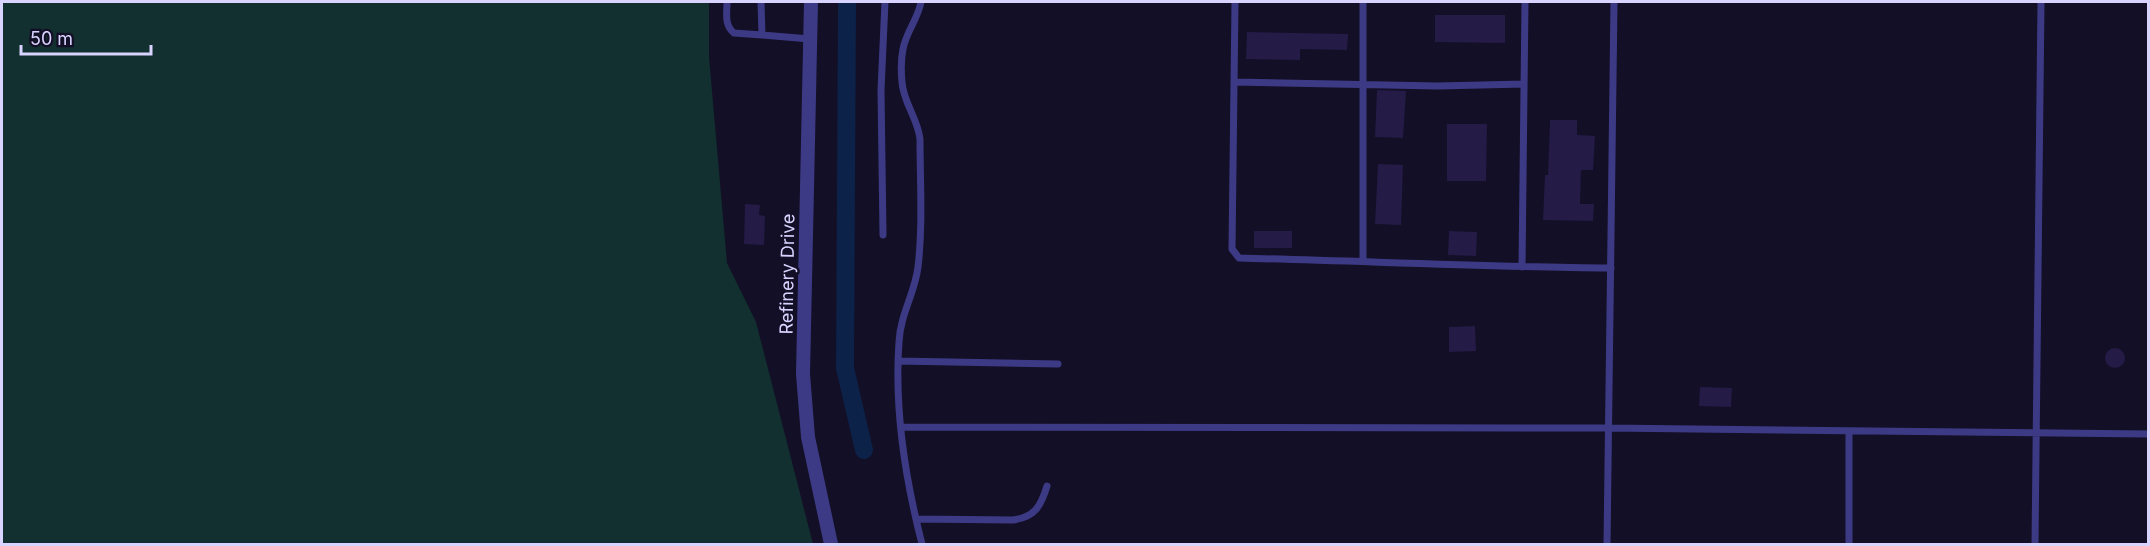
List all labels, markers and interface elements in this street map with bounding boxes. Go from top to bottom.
scale bar [21,18,152,56]
text: 50 m [30,28,73,49]
street label: Refinery Drive [775,213,799,335]

